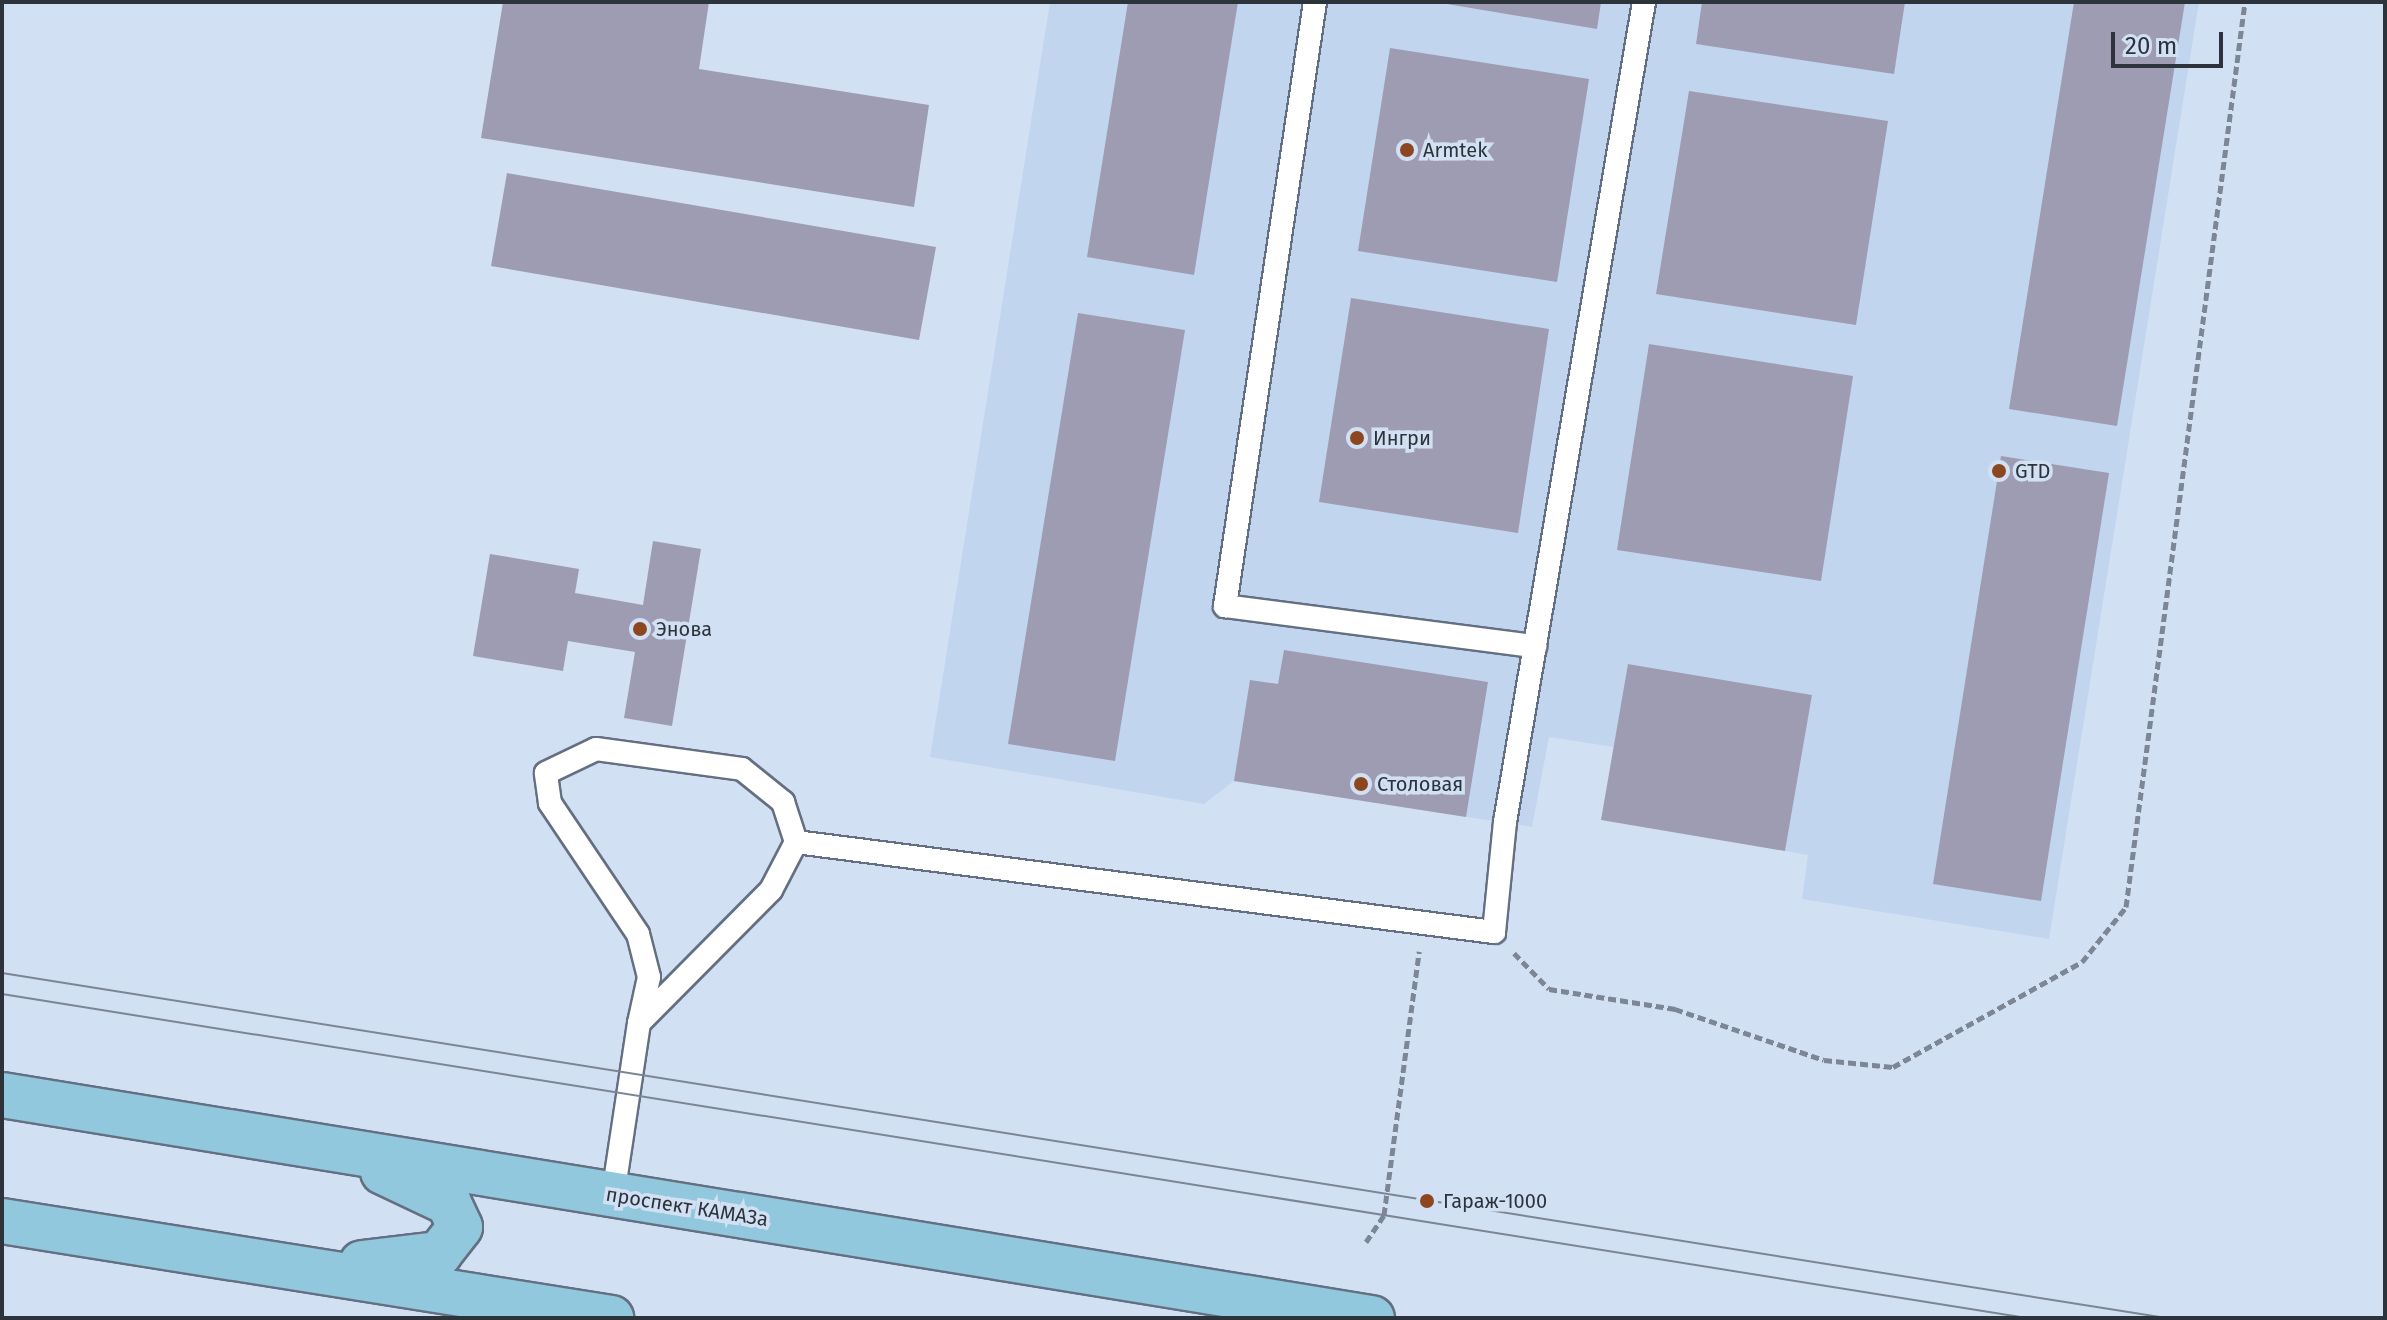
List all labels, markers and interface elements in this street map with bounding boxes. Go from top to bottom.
scale bar [2115,16,2227,66]
text: 20 m [2125,32,2177,60]
place label: Armtek [1423,138,1487,162]
marker: Armtek [1398,141,1416,159]
place label: Ингри [1373,426,1431,450]
marker: Ингри [1348,429,1366,447]
place label: GTD [2015,459,2050,483]
marker: GTD [1990,462,2008,480]
place label: Энова [656,617,712,641]
marker: Энова [631,620,649,638]
place label: Столовая [1377,772,1463,796]
marker: Столовая [1352,775,1370,793]
street label: проспект КАМАЗа [604,1182,770,1232]
place label: Гараж-1000 [1443,1189,1547,1213]
marker: Гараж-1000 [1418,1192,1436,1210]

